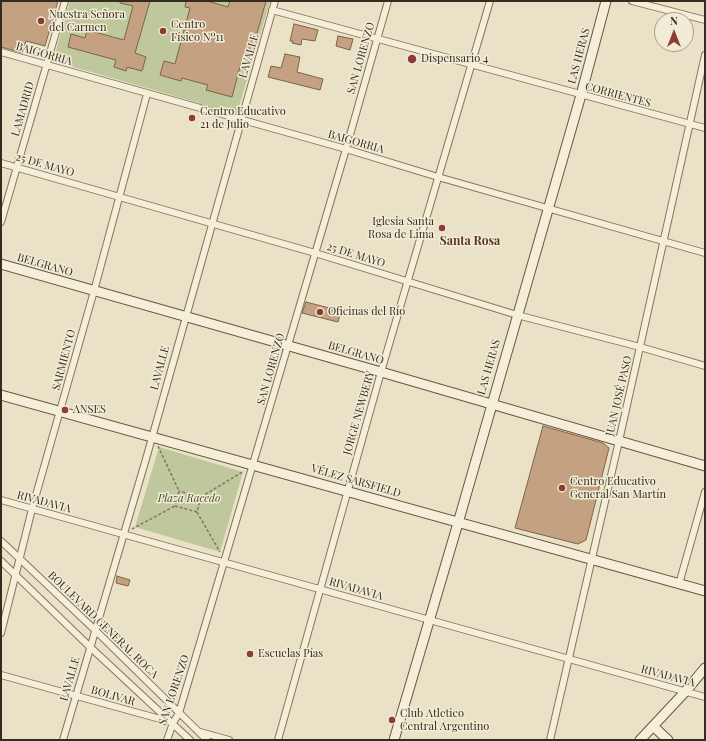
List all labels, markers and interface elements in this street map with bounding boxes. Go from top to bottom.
place label: Nuestra Señora del Carmen [49,8,125,34]
north arrow [654,12,694,52]
text: N [670,13,678,28]
marker: Nuestra Señora del Carmen [36,16,46,26]
place label: Centro Físico Nº11 [171,18,224,44]
street label: SAN LORENZO [344,21,378,95]
marker: Centro Físico Nº11 [158,26,168,36]
street label: LAS HERAS [565,27,593,85]
street label: LAVALLE [236,32,262,80]
street label: BAIGORRIA [14,40,74,68]
place label: Dispensario 4 [421,52,488,66]
marker: Dispensario 4 [406,53,418,65]
street label: LAMADRID [9,80,37,138]
street label: CORRIENTES [584,80,652,110]
place label: Centro Educativo 21 de Julio [200,105,286,131]
marker: Centro Educativo 21 de Julio [187,113,197,123]
street label: BAIGORRIA [326,128,386,156]
street label: 25 DE MAYO [14,150,76,180]
place label: Iglesia Santa Rosa de Lima [368,215,434,241]
marker: Iglesia Santa Rosa de Lima [437,223,447,233]
district label: Santa Rosa [440,234,500,248]
street label: 25 DE MAYO [325,240,387,270]
street label: BELGRANO [16,251,74,279]
place label: Oficinas del Río [328,305,405,319]
marker: Oficinas del Río [315,307,325,317]
street label: SARMIENTO [50,328,78,392]
street label: SAN LORENZO [254,332,288,406]
street label: LAS HERAS [475,338,503,396]
street label: BELGRANO [327,339,385,367]
street label: LAVALLE [148,344,172,392]
street label: JUAN JOSÉ PASO [603,355,635,437]
street label: JORGE NEWBERY [341,369,377,457]
place label: ANSES [73,403,106,417]
marker: ANSES [60,405,70,415]
street label: VÉLEZ SARSFIELD [310,462,402,500]
place label: Centro Educativo General San Martín [570,475,666,501]
marker: Centro Educativo General San Martín [557,483,567,493]
street label: RIVADAVIA [15,488,73,516]
park label: Plaza Racedo [158,492,220,506]
street label: BOULEVARD GENERAL ROCA [45,569,161,681]
street label: RIVADAVIA [328,575,384,603]
place label: Escuelas Pías [258,647,323,661]
marker: Escuelas Pías [245,649,255,659]
street label: SAN LORENZO [156,653,192,727]
street label: LAVALLE [57,655,83,703]
street label: RIVADAVIA [639,662,697,690]
street label: BOLIVAR [89,683,137,709]
place label: Club Atletico Central Argentino [400,707,489,733]
marker: Club Atletico Central Argentino [387,715,397,725]

